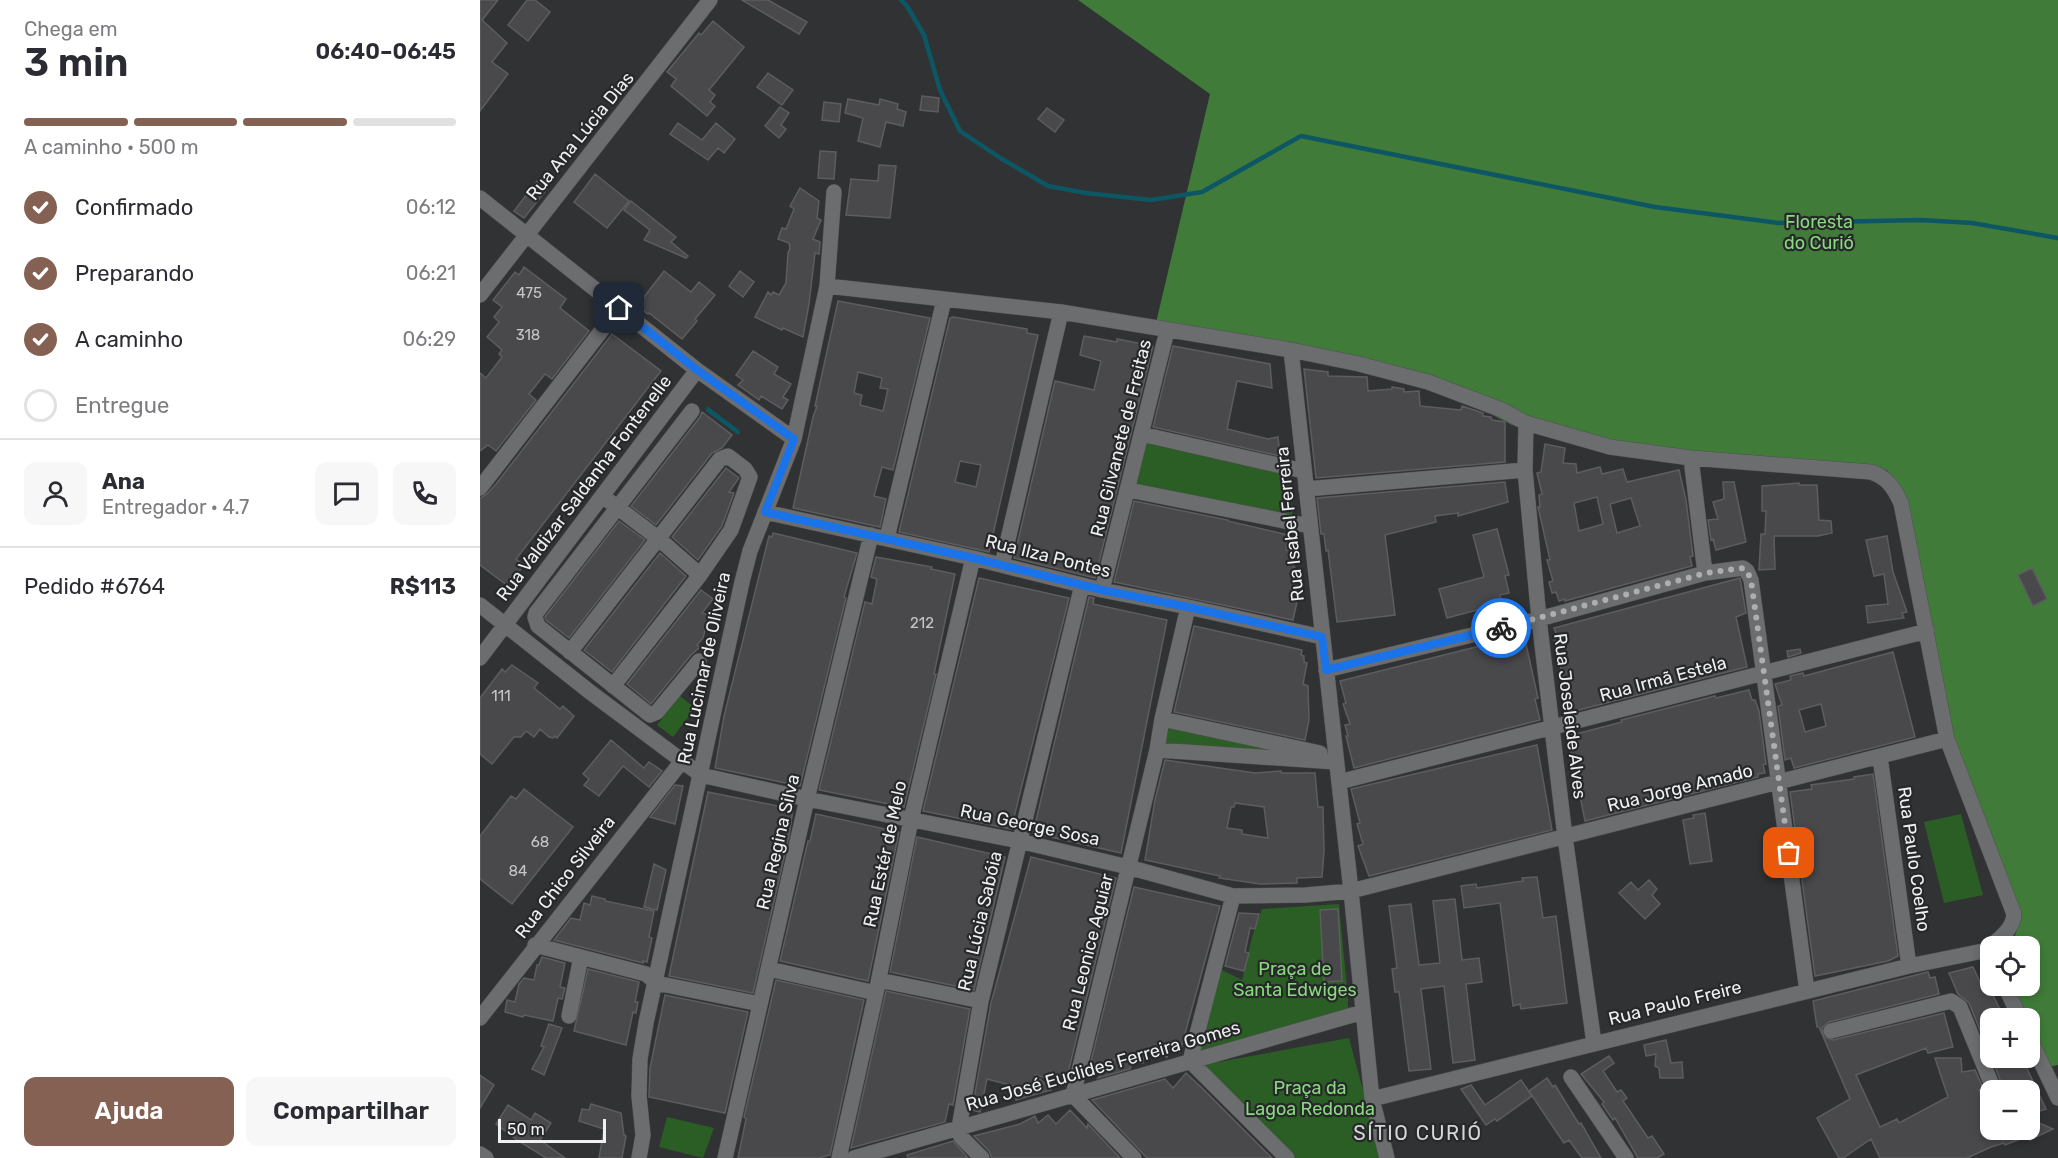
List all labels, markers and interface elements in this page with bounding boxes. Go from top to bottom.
text: Chega em [24,17,118,41]
text: 06:40–06:45 [316,38,456,65]
text: 3 min [24,40,129,86]
street label: Rua Ana Lúcia Dias [521,67,639,205]
text: A caminho · 500 m [24,135,199,159]
icon: check [24,191,57,224]
text: Confirmado [75,194,193,221]
text: 06:12 [406,195,456,219]
park label: Floresta do Curió [1784,211,1854,254]
icon: check [24,257,57,290]
text: Preparando [75,260,194,287]
text: 06:21 [406,261,456,285]
pin [593,282,644,333]
house number: 475 [516,284,542,302]
icon: home [602,291,635,324]
icon: check [24,323,57,356]
text: A caminho [75,326,183,353]
house number: 318 [516,326,540,344]
text: 06:29 [403,327,456,351]
street label: Rua Gilvanete de Freitas [1086,337,1156,539]
street label: Rua Valdizar Saldanha Fontenelle [492,371,676,605]
text: Entregue [75,392,169,419]
street label: Rua Isabel Ferreira [1271,446,1309,602]
button: person [24,462,87,525]
button: chat [315,462,378,525]
button: phone [393,462,456,525]
text: Ana [102,468,145,495]
text: Entregador · 4.7 [102,495,249,519]
street label: Rua Ilza Pontes [983,530,1113,582]
street label: Rua Lucimar de Oliveira [673,570,735,766]
text: Pedido #6764 [24,573,165,600]
text: R$113 [390,573,456,600]
courier [1471,598,1531,658]
icon: bike [1485,612,1518,645]
house number: 212 [910,614,934,632]
street label: Rua Joseleide Alves [1549,632,1591,800]
street label: Rua Irmã Estela [1597,651,1729,707]
house number: 111 [491,687,511,705]
street label: Rua Jorge Amado [1605,759,1755,817]
street label: Rua Regina Silva [752,772,804,912]
street label: Rua Estér de Melo [859,779,911,929]
street label: Rua Paulo Coelho [1893,785,1935,933]
street label: Rua George Sosa [958,799,1102,851]
street label: Rua Chico Silveira [510,811,620,943]
pin [1763,827,1814,878]
house number: 68 [531,833,549,851]
icon: bag [1772,836,1805,869]
street label: Rua Lúcia Sabóia [953,849,1007,993]
house number: 84 [509,862,527,880]
street label: Rua Leonice Aguiar [1058,871,1118,1033]
map controls [1980,936,2040,1140]
button: locate [1980,936,2040,996]
park label: Praça de Santa Edwiges [1233,958,1357,1001]
street label: Rua Paulo Freire [1606,976,1744,1030]
button: + [1980,1008,2040,1068]
street label: Rua José Euclides Ferreira Gomes [963,1016,1243,1116]
button: Ajuda [24,1077,234,1146]
button: Compartilhar [246,1077,456,1146]
park label: Praça da Lagoa Redonda [1245,1077,1375,1120]
button: − [1980,1080,2040,1140]
scale bar [498,1116,606,1144]
text: 50 m [507,1120,545,1139]
district label: SÍTIO CURIÓ [1353,1121,1483,1145]

